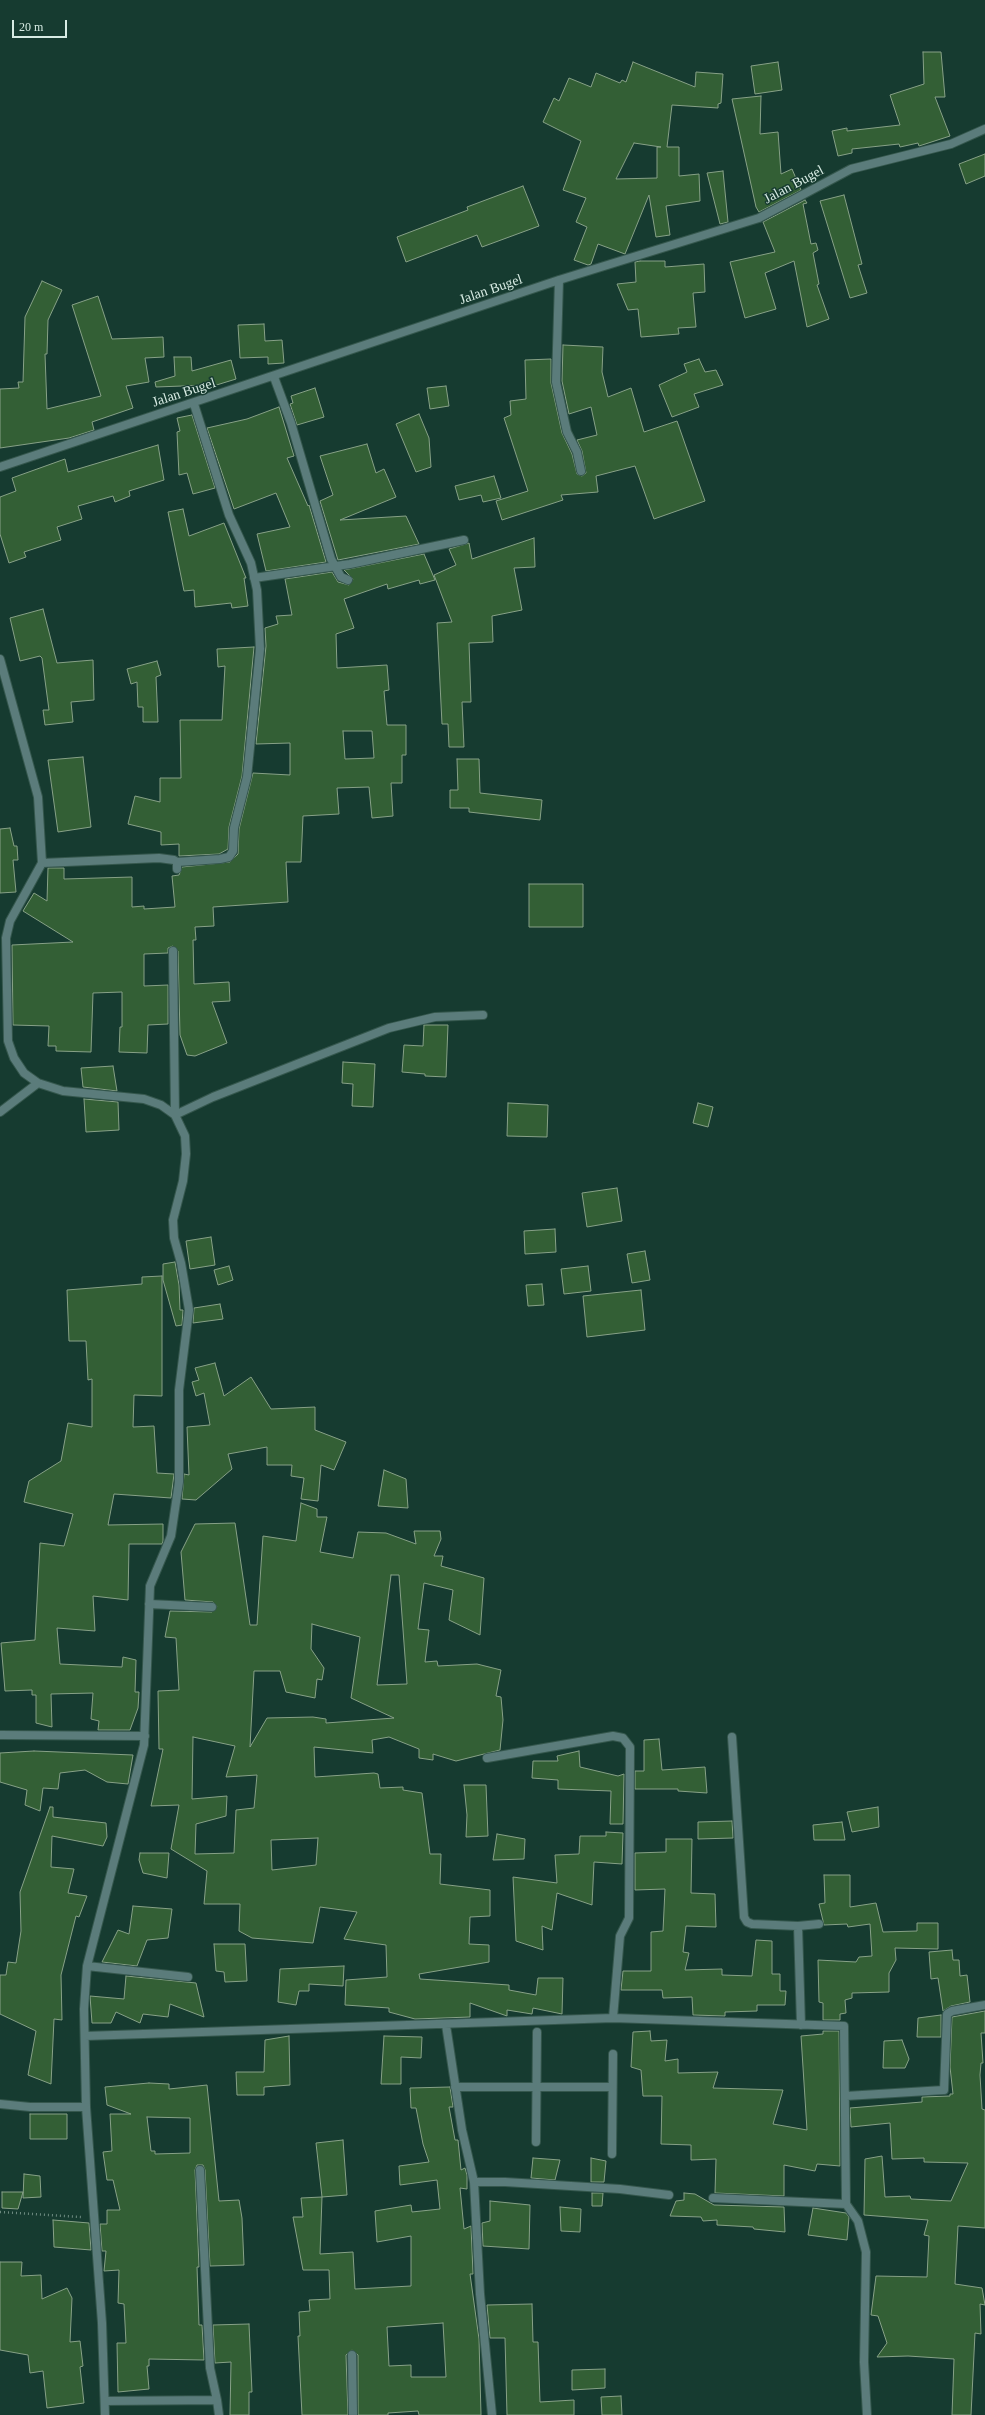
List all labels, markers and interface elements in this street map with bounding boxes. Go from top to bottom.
scale bar [14,12,69,38]
text: 20 m [19,20,43,34]
street label: Jalan Bugel [761,162,827,208]
street label: Jalan Bugel [457,271,525,309]
street label: Jalan Bugel [150,375,218,411]

